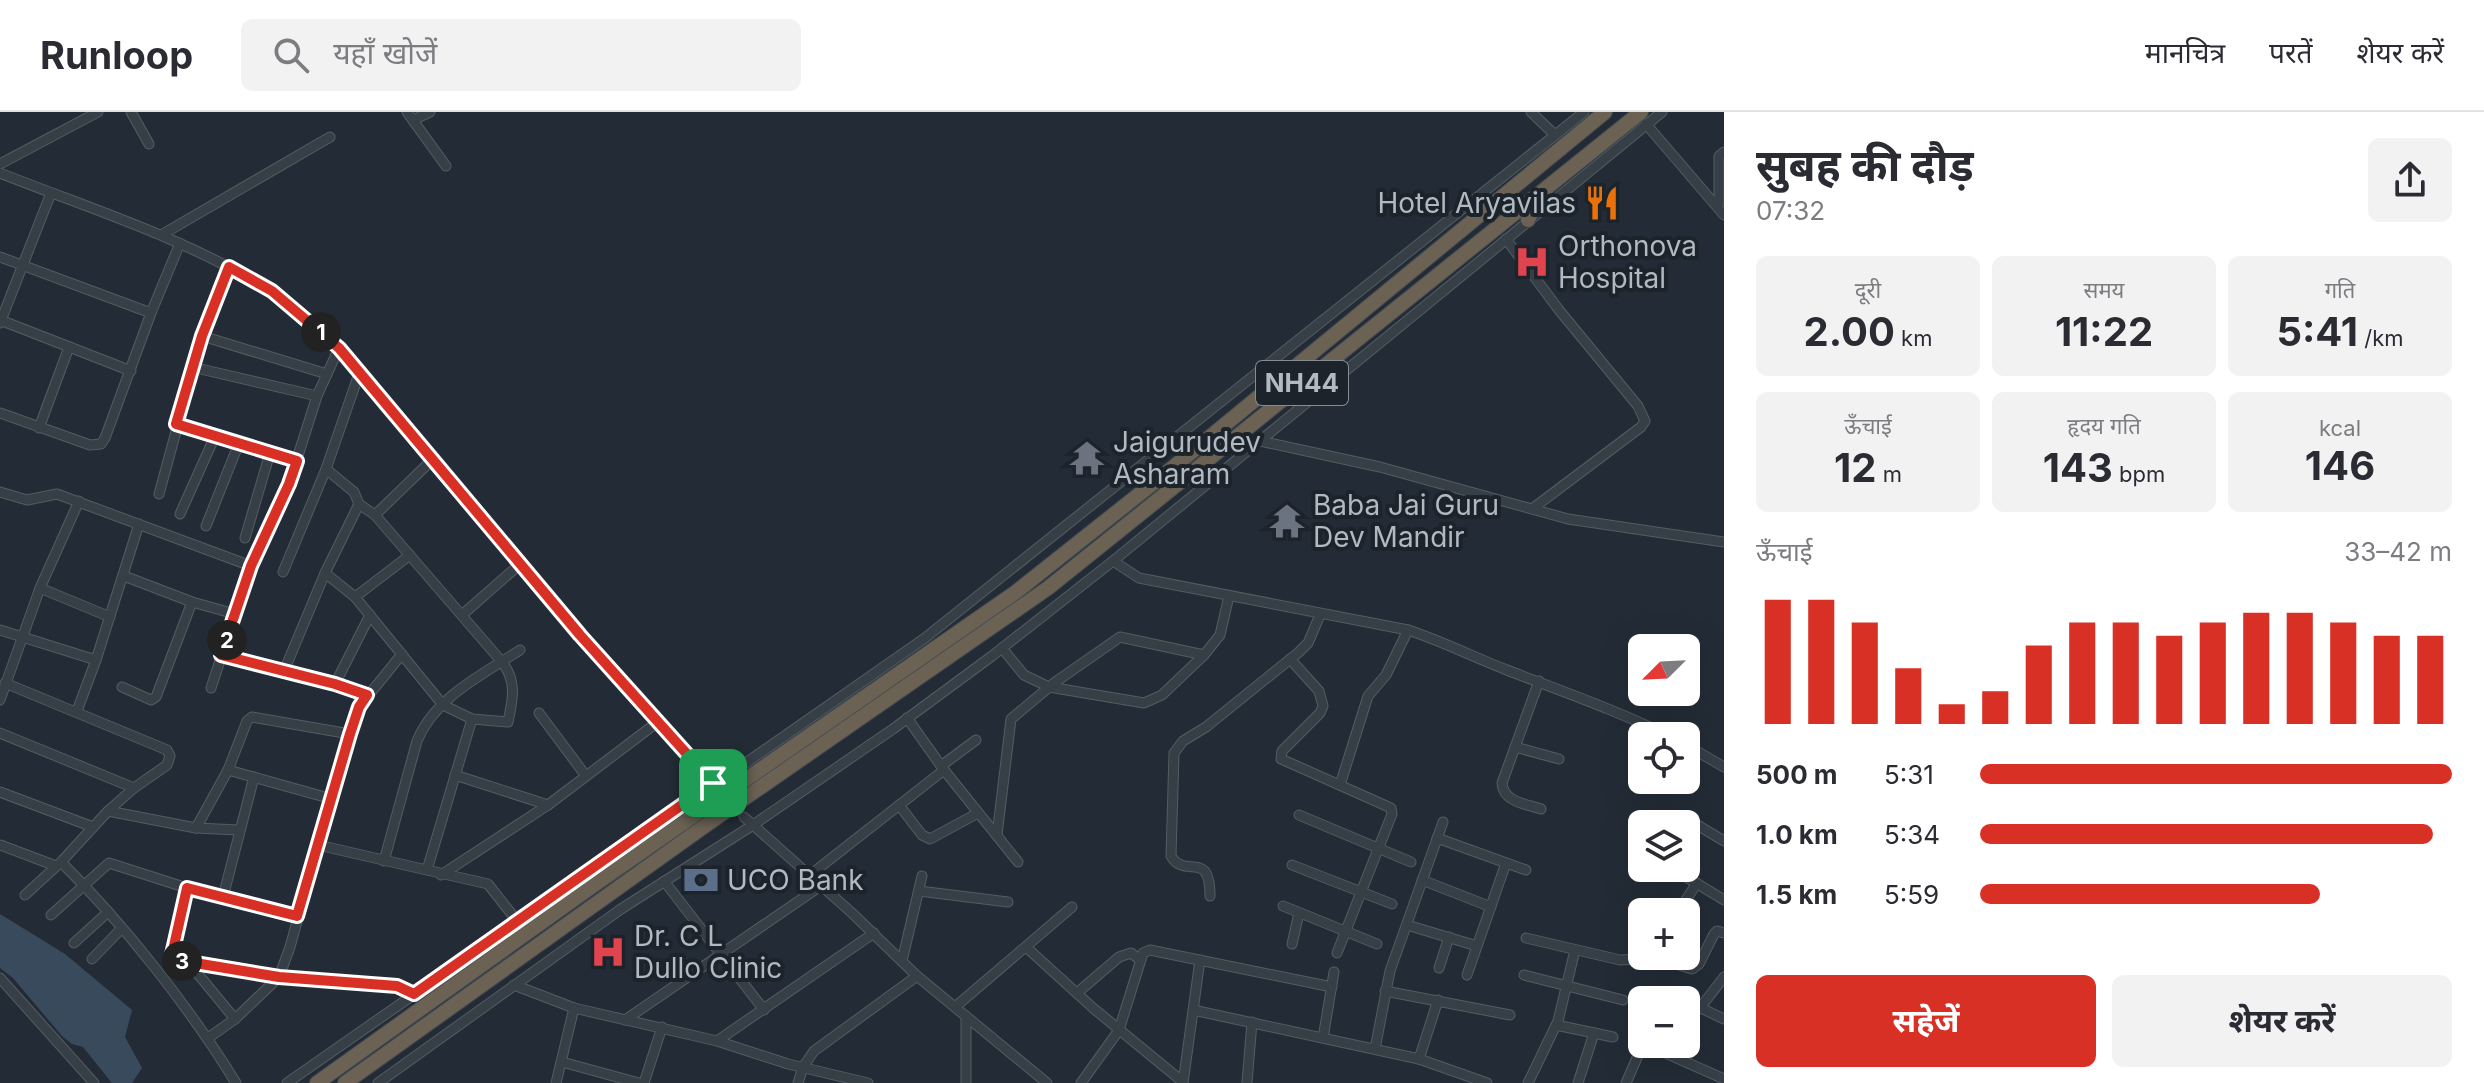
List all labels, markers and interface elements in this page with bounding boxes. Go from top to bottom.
search box [241,19,801,91]
text: Runloop [40,32,193,78]
icon: search [269,33,313,77]
text: यहाँ खोजें [333,35,437,71]
text: मानचित्र [2145,36,2225,70]
text: परतें [2269,36,2312,70]
text: शेयर करें [2356,36,2444,70]
text: सुबह की दौड़ [1756,138,1974,192]
button: share [2368,138,2452,222]
restaurant icon: Hotel Aryavilas [1583,184,1621,222]
place label: Hotel Aryavilas [1378,186,1576,220]
text: 07:32 [1756,195,1825,226]
place label: Orthonova Hospital [1558,229,1697,295]
hospital icon: Orthonova Hospital [1513,243,1551,281]
text: दूरी [1855,277,1881,303]
text: समय [2084,277,2124,303]
text: गति [2325,277,2355,303]
text: 2.00 [1804,307,1895,356]
text: 11:22 [2055,307,2153,356]
text: 5:41 [2276,307,2358,356]
pin: 1 [301,312,341,352]
text: 1 [316,319,326,345]
text: km [1895,325,1932,351]
text: /km [2358,325,2404,351]
road number: NH44 [1256,361,1348,405]
text: ऊँचाई [1844,413,1892,439]
text: हृदय गति [2067,413,2141,439]
text: kcal [2319,415,2361,441]
place label: Jaigurudev Asharam [1113,425,1261,491]
temple icon: Jaigurudev Asharam [1068,439,1106,477]
text: 146 [2305,441,2375,490]
text: 12 [1834,443,1876,492]
text: 143 [2043,443,2113,492]
text: m [1876,461,1902,487]
text: bpm [2113,461,2165,487]
place label: Baba Jai Guru Dev Mandir [1313,488,1499,554]
temple icon: Baba Jai Guru Dev Mandir [1268,502,1306,540]
text: ऊँचाई [1756,536,1812,567]
text: 33–42 m [2344,536,2452,567]
pin: 2 [207,620,247,660]
text: 2 [220,627,234,653]
north arrow [1628,634,1700,706]
map controls [1628,634,1700,1058]
button: locate [1628,722,1700,794]
pin [679,749,747,817]
text: 500 m [1756,759,1838,790]
text: 5:31 [1884,759,1934,790]
icon: arrive [691,761,735,805]
button: layers [1628,810,1700,882]
text: 1.0 km [1756,819,1838,850]
text: 5:34 [1884,819,1940,850]
bank icon: UCO Bank [682,861,720,899]
place label: UCO Bank [727,863,864,897]
text: 1.5 km [1756,879,1837,910]
text: 5:59 [1884,879,1939,910]
button: + [1628,898,1700,970]
place label: Dr. C L Dullo Clinic [634,919,782,985]
hospital icon: Dr. C L Dullo Clinic [589,933,627,971]
pin: 3 [162,941,202,981]
text: 3 [175,948,189,974]
button: सहेजें [1756,975,2096,1067]
button: शेयर करें [2112,975,2452,1067]
button: − [1628,986,1700,1058]

